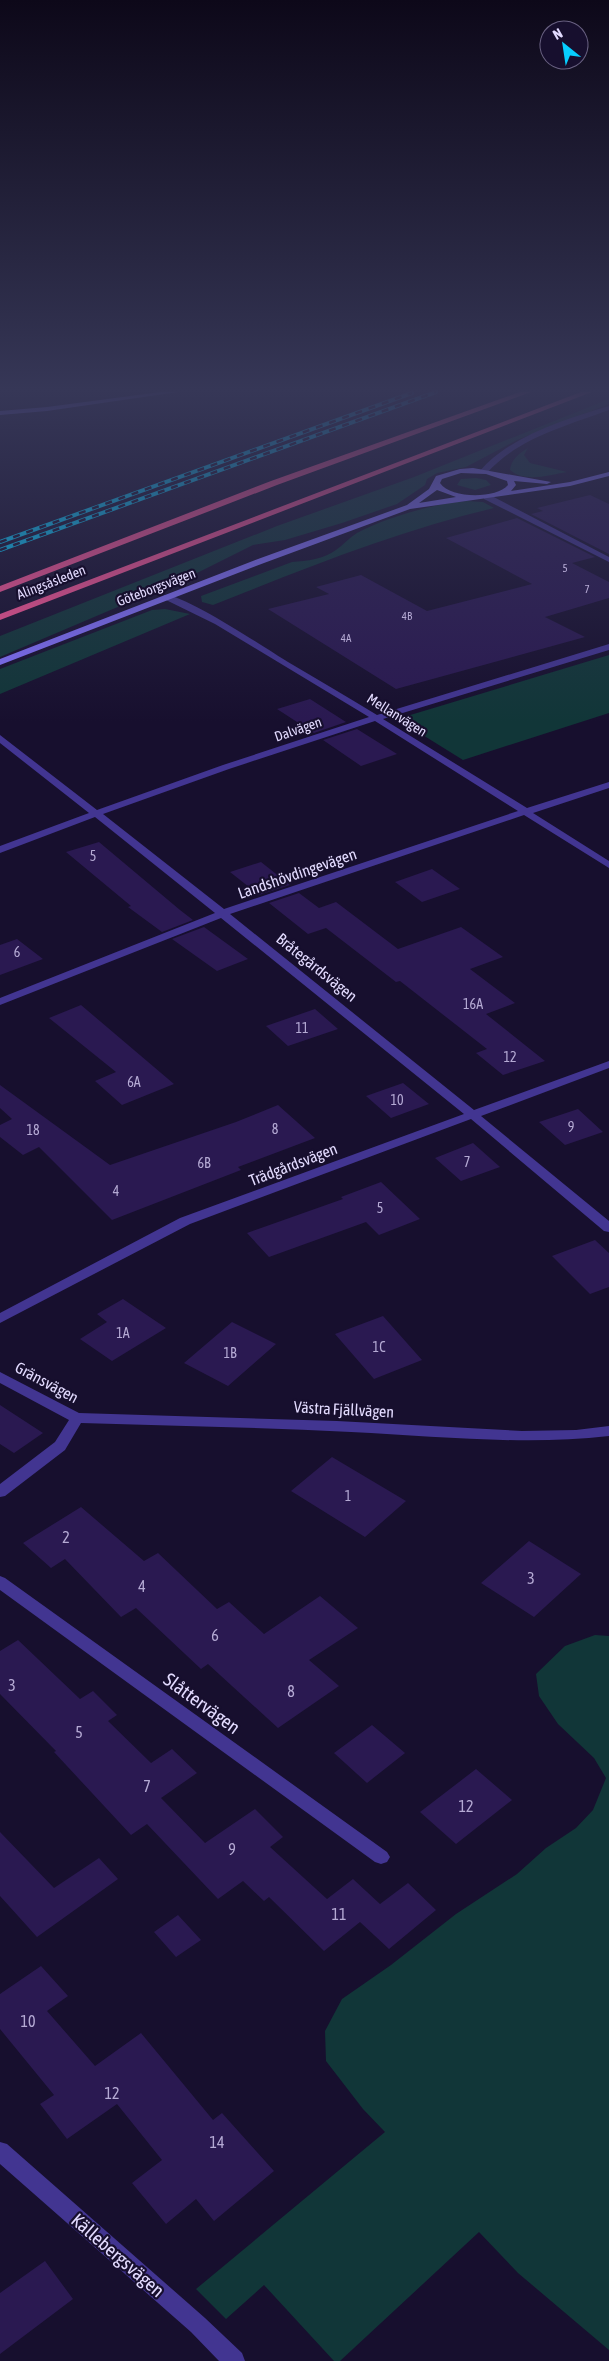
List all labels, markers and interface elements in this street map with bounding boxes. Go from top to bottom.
north arrow [539,20,589,70]
text: N [550,25,565,43]
street label: Alingsåsleden [14,562,88,602]
house number: 5 [562,562,568,574]
street label: Göteborgsvägen [114,565,198,609]
house number: 7 [584,583,590,595]
house number: 4B [402,610,413,622]
house number: 4A [341,632,352,644]
street label: Mellanvägen [364,690,430,740]
street label: Dalvägen [272,713,324,745]
street label: Landshövdingevägen [235,844,359,903]
house number: 5 [90,848,96,864]
street label: Bråtegårdsvägen [272,929,361,1006]
house number: 6 [14,944,21,960]
house number: 16A [463,996,483,1012]
house number: 11 [295,1020,309,1036]
house number: 12 [503,1049,517,1065]
house number: 6A [127,1074,141,1090]
house number: 10 [390,1092,404,1108]
house number: 9 [568,1119,574,1135]
house number: 8 [272,1121,279,1137]
house number: 18 [26,1122,40,1138]
street label: Trädgårdsvägen [246,1139,340,1190]
house number: 7 [464,1154,470,1170]
house number: 6B [197,1155,211,1171]
house number: 4 [113,1183,120,1199]
house number: 5 [377,1200,383,1216]
house number: 1A [116,1325,130,1341]
house number: 1C [373,1339,386,1355]
house number: 1B [223,1345,237,1361]
street label: Gränsvägen [12,1358,82,1407]
street label: Västra Fjällvägen [293,1397,395,1422]
house number: 1 [345,1488,351,1504]
house number: 2 [62,1528,70,1546]
house number: 3 [527,1569,535,1587]
house number: 4 [138,1577,146,1595]
house number: 6 [211,1626,219,1644]
street label: Slåttervägen [160,1668,244,1738]
house number: 3 [8,1676,16,1694]
house number: 8 [287,1682,295,1700]
house number: 5 [75,1723,83,1741]
house number: 7 [143,1777,151,1795]
house number: 12 [458,1797,474,1815]
house number: 9 [228,1840,236,1858]
house number: 11 [331,1905,347,1923]
house number: 10 [20,2012,36,2030]
house number: 12 [104,2084,120,2102]
house number: 14 [209,2133,225,2151]
street label: Källebergsvägen [67,2209,169,2301]

